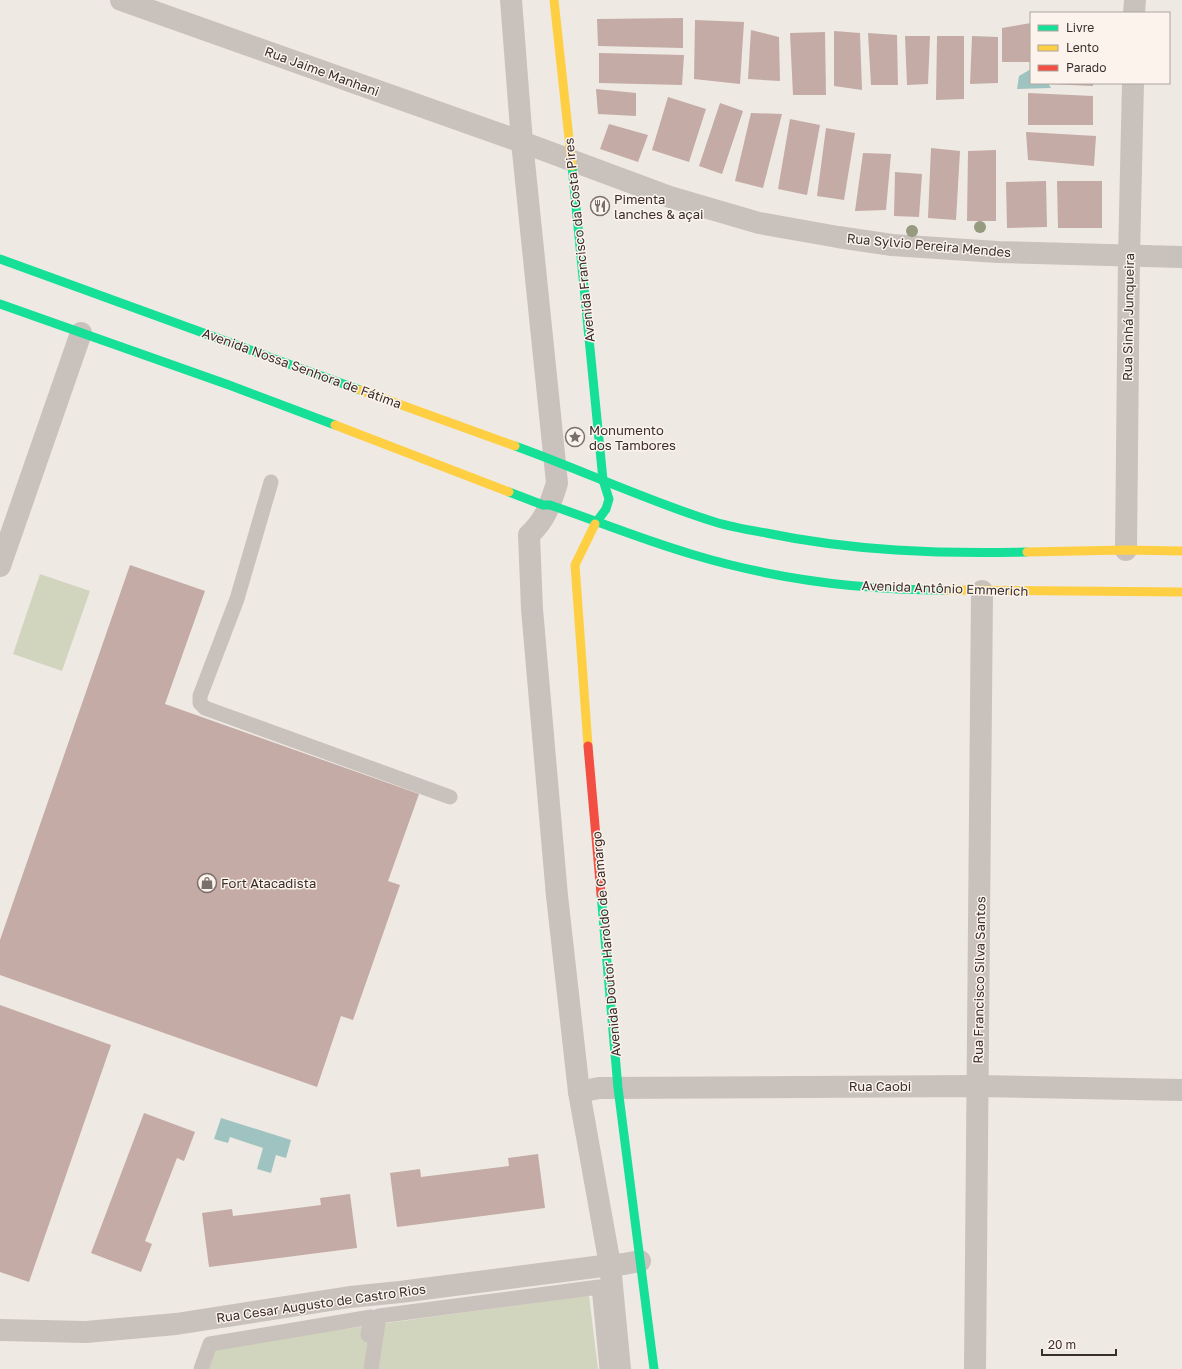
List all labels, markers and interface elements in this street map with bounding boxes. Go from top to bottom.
legend [1030,12,1170,84]
text: Livre [1066,20,1094,35]
text: Lento [1066,40,1099,55]
street label: Rua Jaime Manhani [263,43,381,99]
text: Parado [1066,60,1106,75]
street label: Avenida Francisco da Costa Pires [560,137,598,343]
place label: Pimenta lanches & açai [614,191,703,222]
restaurant icon: Pimenta lanches & açai [589,195,611,217]
street label: Rua Sylvio Pereira Mendes [846,230,1012,260]
street label: Rua Sinhá Junqueira [1119,253,1137,381]
street label: Avenida Nossa Senhora de Fátima [200,324,404,412]
place label: Monumento dos Tambores [589,422,676,453]
place icon: Monumento dos Tambores [564,426,586,448]
street label: Avenida Antônio Emmerich [861,577,1029,599]
street label: Avenida Doutor Haroldo de Camargo [588,830,624,1057]
shop icon: Fort Atacadista [196,872,218,894]
place label: Fort Atacadista [221,875,316,891]
street label: Rua Francisco Silva Santos [970,896,988,1064]
street label: Rua Caobi [849,1078,911,1094]
street label: Rua Cesar Augusto de Castro Rios [215,1280,427,1326]
scale bar [1042,1331,1116,1357]
text: 20 m [1048,1337,1076,1352]

